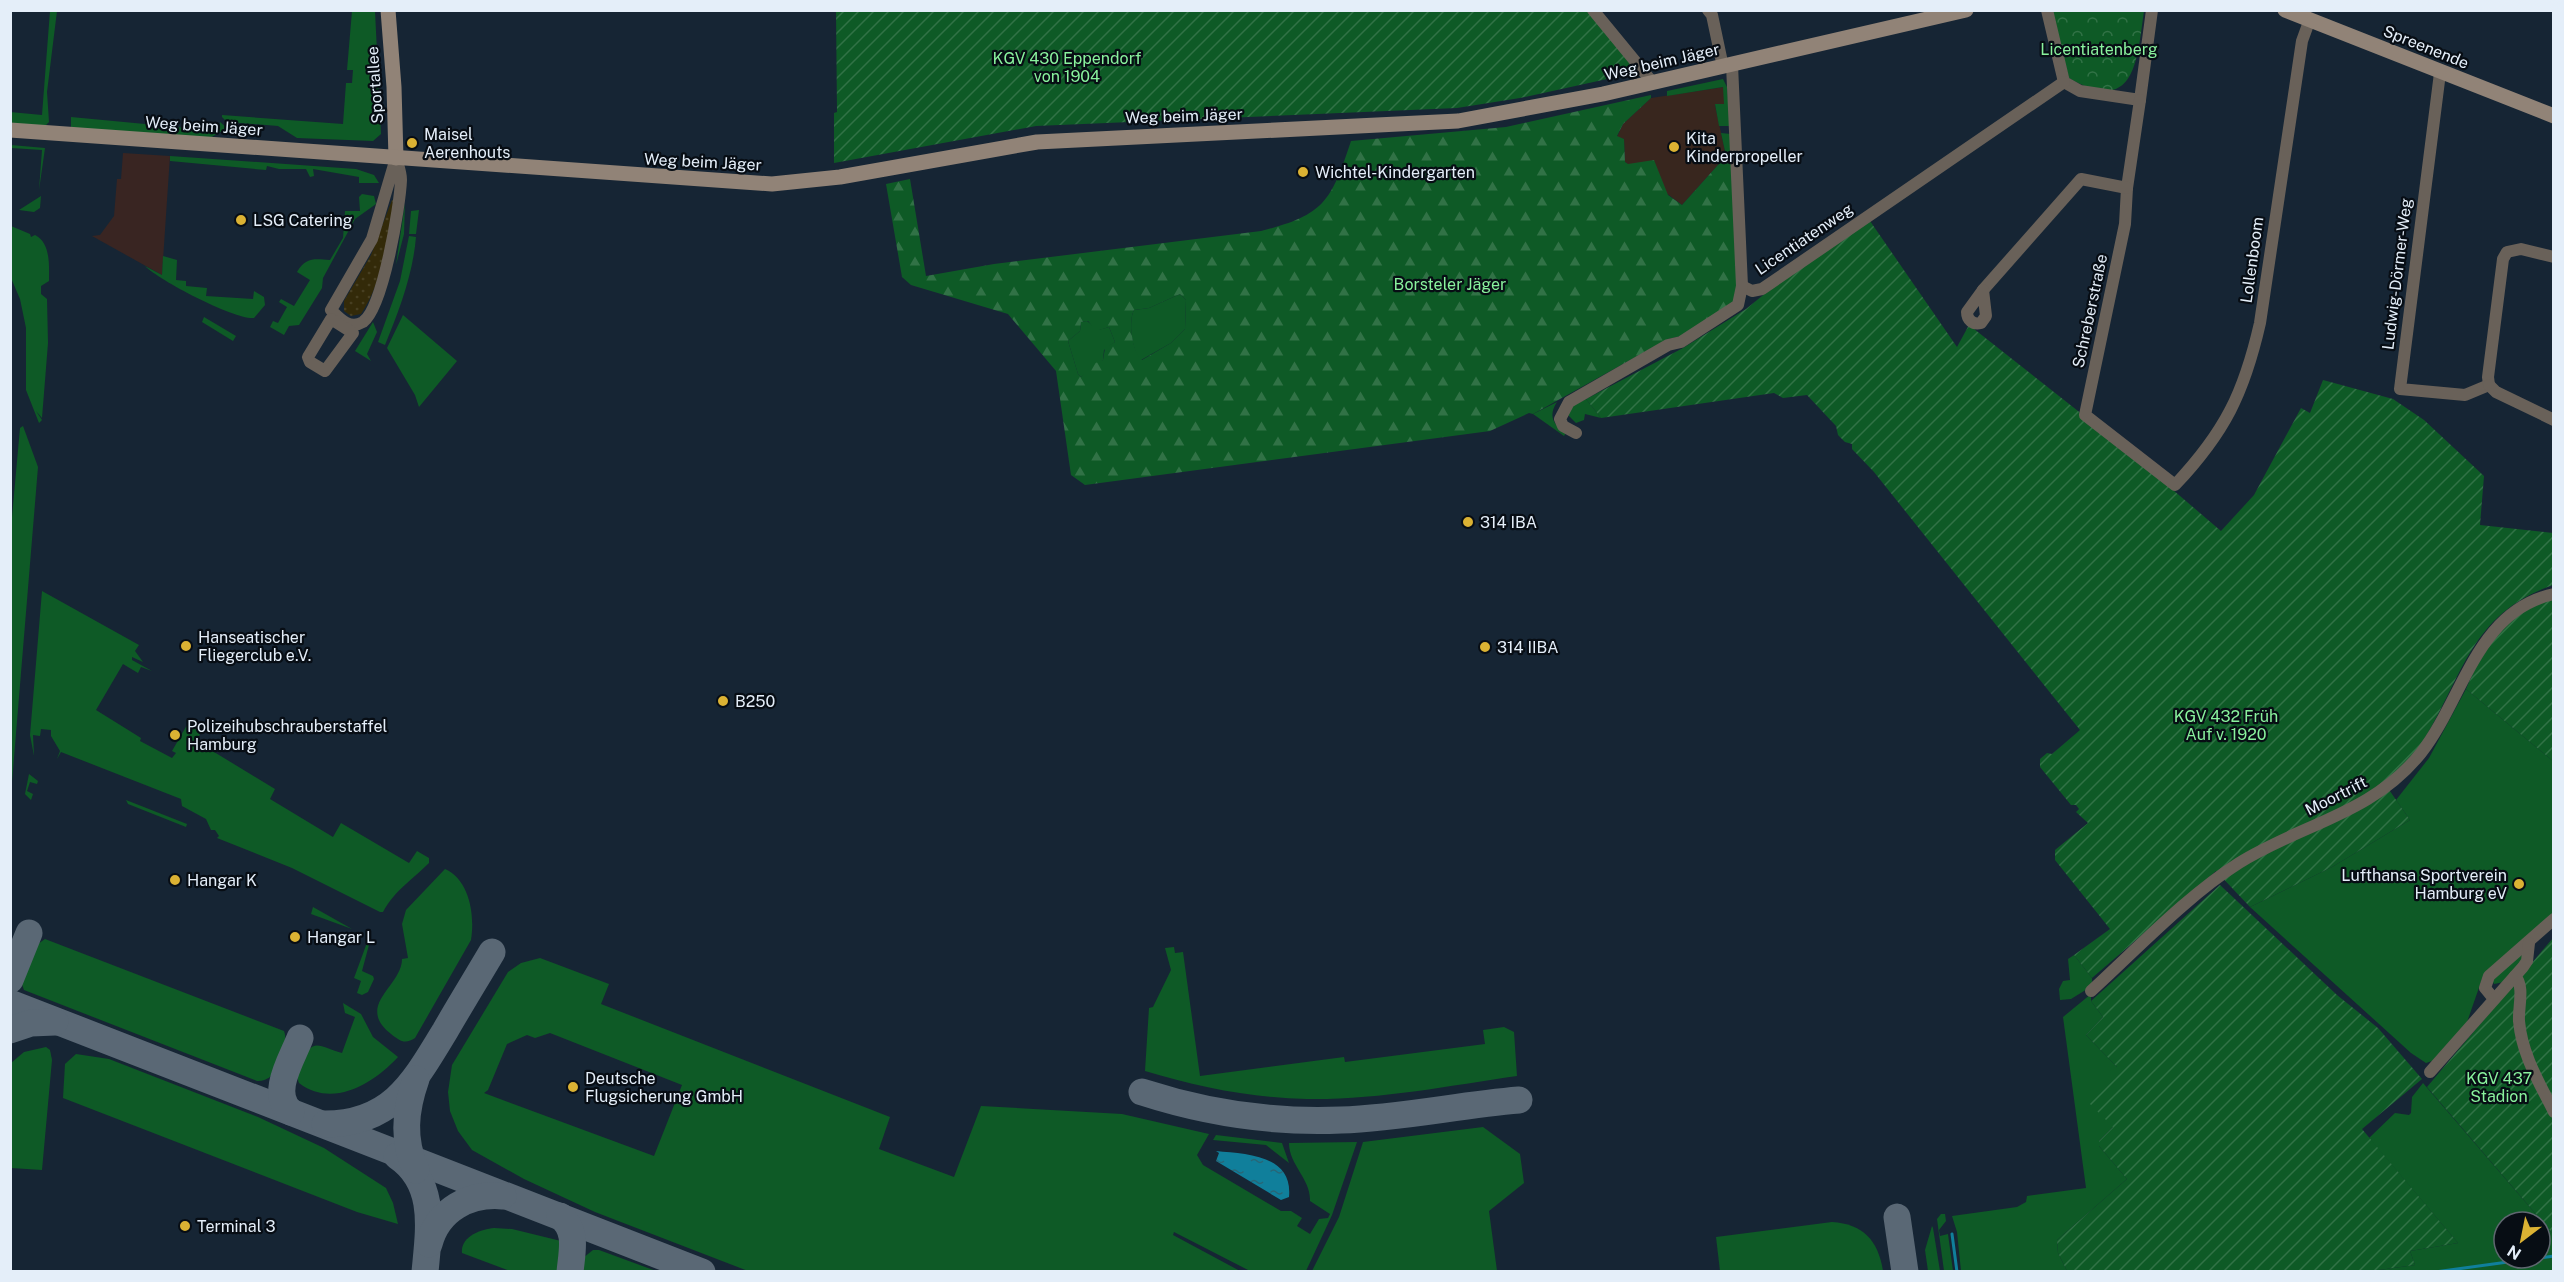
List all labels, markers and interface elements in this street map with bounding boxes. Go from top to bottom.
street label: Spreenende [2380,21,2472,73]
street label: Weg beim Jäger [1602,39,1722,85]
park label: Licentiatenberg [2040,40,2158,59]
street label: Sportallee [363,46,387,124]
park label: KGV 430 Eppendorf von 1904 [993,49,1141,86]
street label: Weg beim Jäger [1125,104,1243,128]
street label: Weg beim Jäger [145,112,263,140]
place label: Maisel Aerenhouts [424,125,510,162]
place label: Kita Kinderpropeller [1686,129,1803,166]
marker: Maisel Aerenhouts [405,136,419,150]
marker: Kita Kinderpropeller [1667,140,1681,154]
street label: Weg beim Jäger [644,149,762,175]
place label: Wichtel-Kindergarten [1315,163,1475,182]
marker: Wichtel-Kindergarten [1296,165,1310,179]
street label: Ludwig-Dörmer-Weg [2378,197,2416,351]
street label: Licentiatenweg [1752,199,1857,279]
place label: LSG Catering [253,211,353,230]
marker: LSG Catering [234,213,248,227]
street label: Lollenboom [2237,216,2267,304]
street label: Schreberstraße [2069,252,2111,370]
park label: Borsteler Jäger [1394,275,1506,294]
place label: 314 IBA [1480,513,1537,532]
marker: 314 IBA [1461,515,1475,529]
place label: Hanseatischer Fliegerclub e.V. [198,628,311,665]
place label: 314 IIBA [1497,638,1559,657]
marker: Hanseatischer Fliegerclub e.V. [179,639,193,653]
marker: 314 IIBA [1478,640,1492,654]
place label: B250 [735,692,776,711]
marker: B250 [716,694,730,708]
park label: KGV 432 Früh Auf v. 1920 [2174,707,2278,744]
place label: Polizeihubschrauberstaffel Hamburg [187,717,388,754]
marker: Polizeihubschrauberstaffel Hamburg [168,728,182,742]
street label: Moortrift [2302,772,2370,820]
place label: Lufthansa Sportverein Hamburg eV [2341,866,2507,903]
place label: Hangar K [187,871,257,890]
marker: Hangar K [168,873,182,887]
marker: Lufthansa Sportverein Hamburg eV [2512,877,2526,891]
place label: Hangar L [307,928,375,947]
marker: Hangar L [288,930,302,944]
place label: Deutsche Flugsicherung GmbH [585,1069,743,1106]
park label: KGV 437 Stadion [2466,1069,2532,1106]
marker: Deutsche Flugsicherung GmbH [566,1080,580,1094]
north arrow [2492,1210,2552,1270]
place label: Terminal 3 [197,1217,275,1236]
marker: Terminal 3 [178,1219,192,1233]
text: N [2504,1241,2525,1264]

